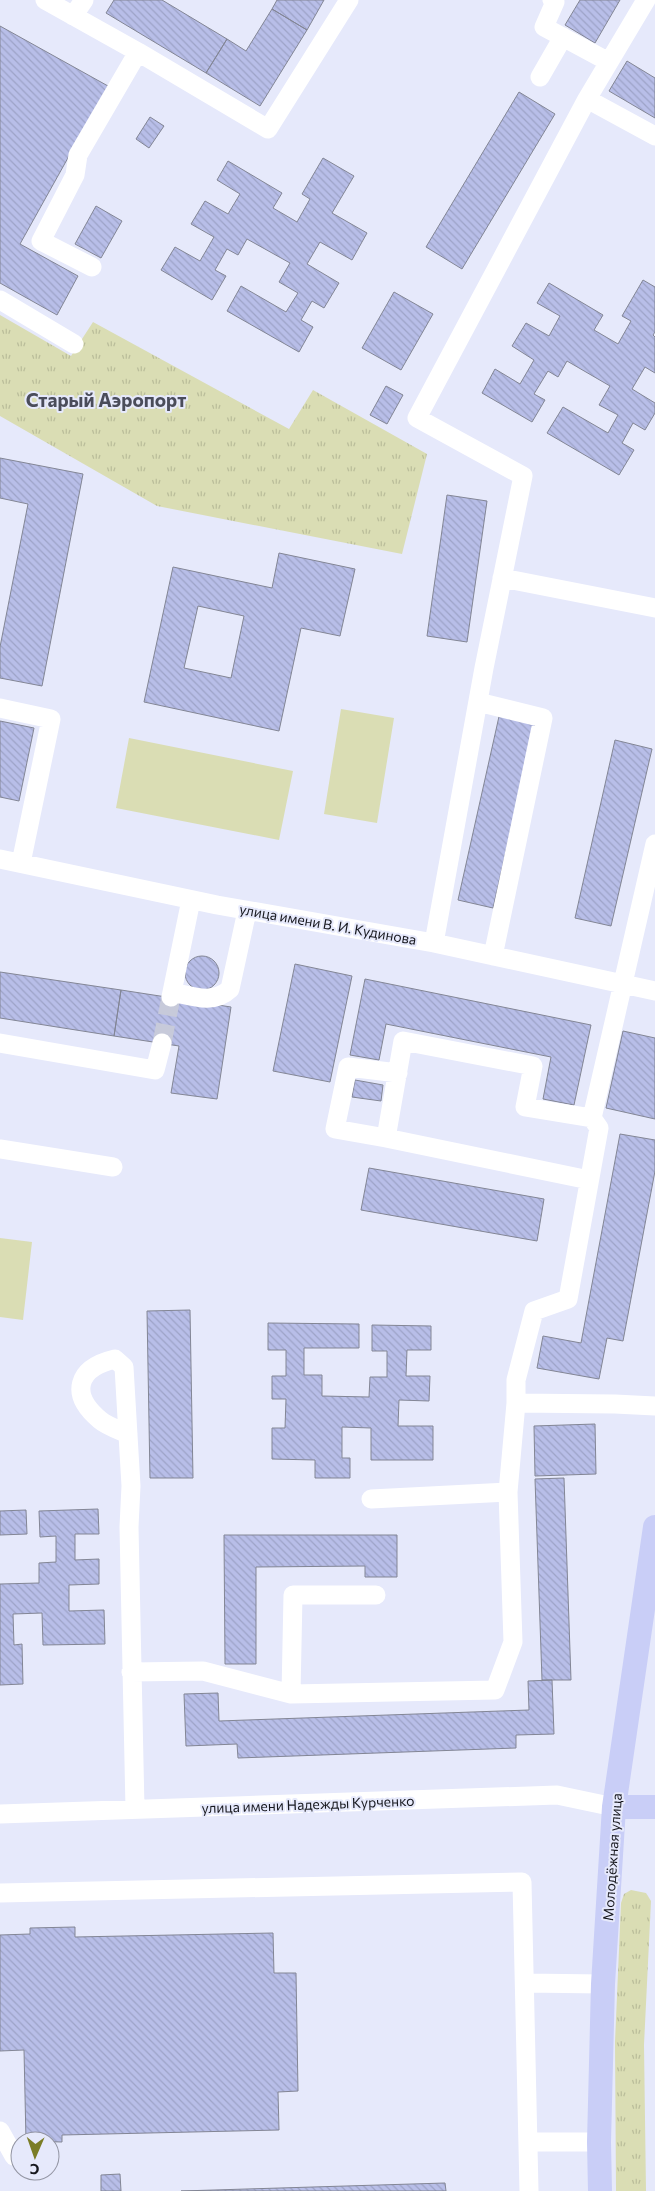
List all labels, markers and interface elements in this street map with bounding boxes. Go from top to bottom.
district label: Старый Аэропорт [26,388,186,411]
street label: улица имени В. И. Кудинова [238,900,418,948]
street label: улица имени Надежды Курченко [201,1792,415,1816]
street label: Молодёжная улица [599,1792,625,1922]
north arrow [10,2131,60,2181]
text: С [29,2161,40,2178]

